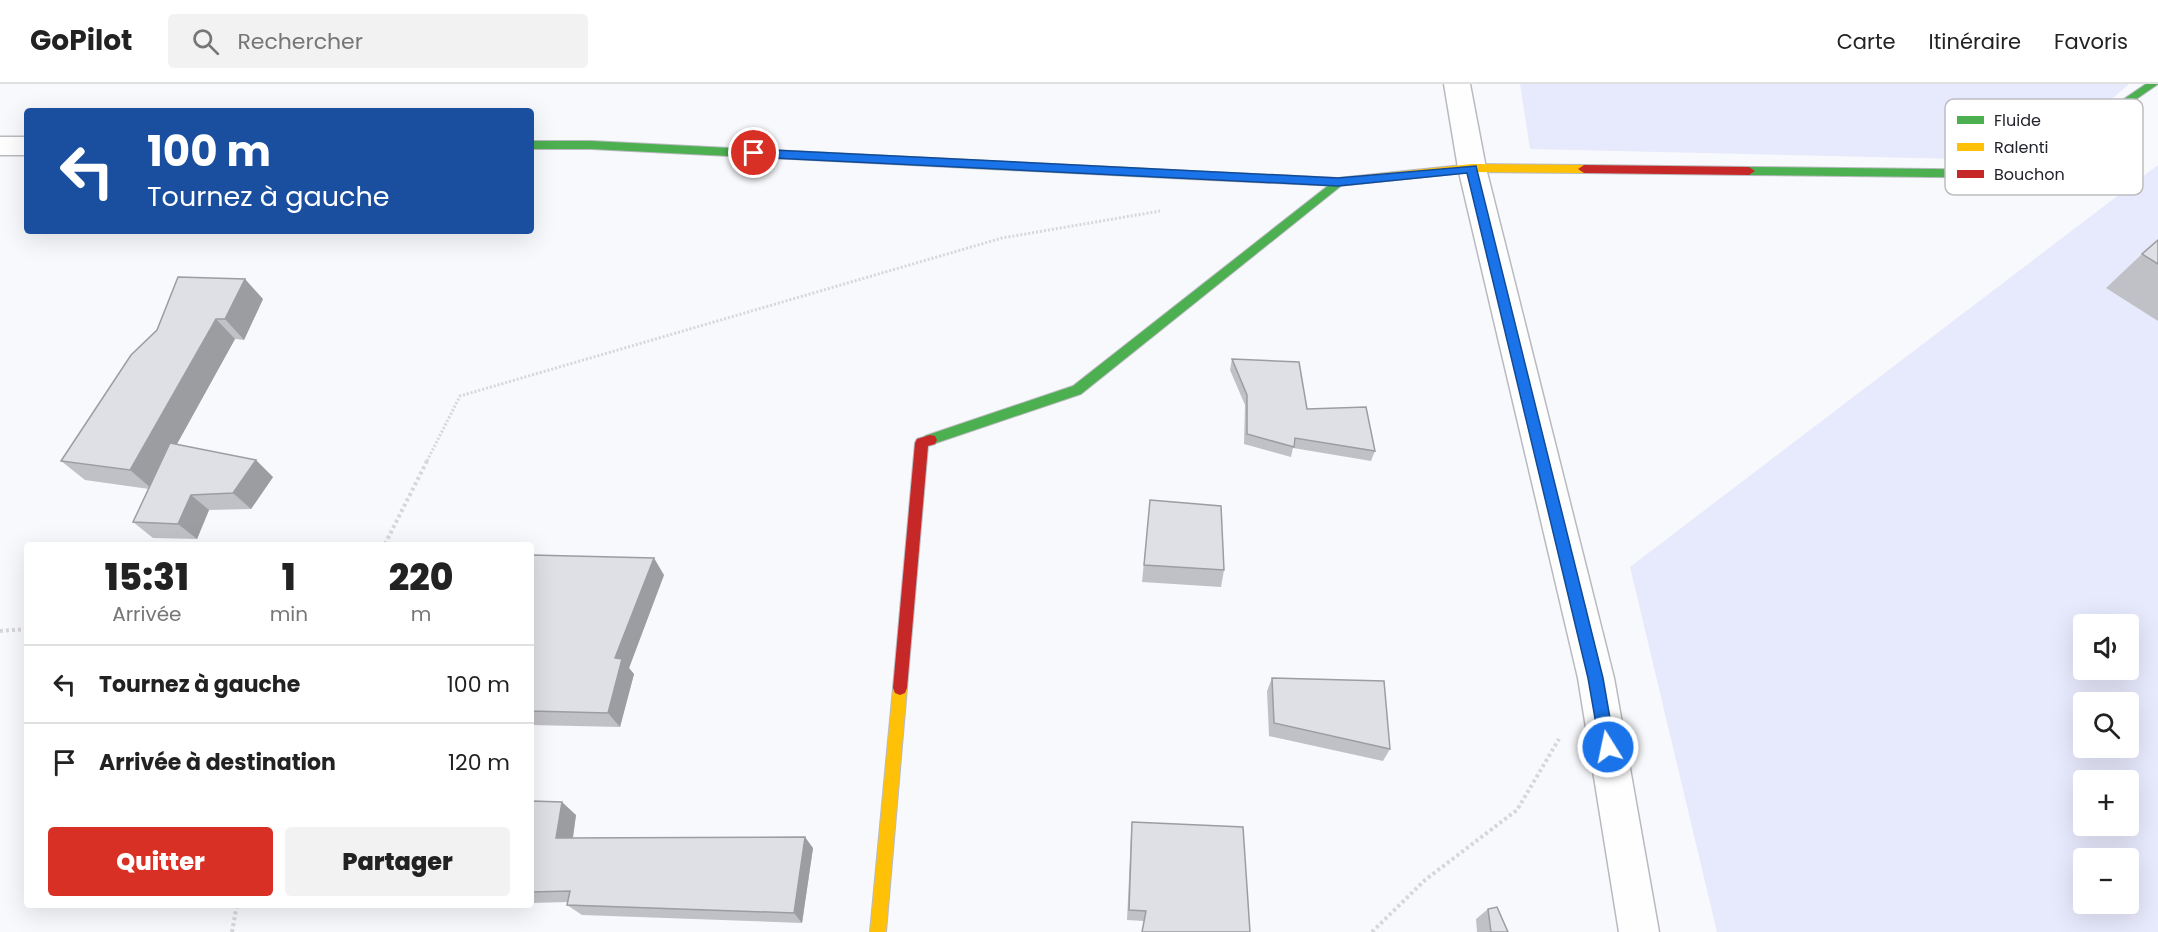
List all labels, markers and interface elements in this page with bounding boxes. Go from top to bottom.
search box [168,14,588,68]
text: GoPilot [30,21,132,60]
icon: search [189,25,222,58]
text: Rechercher [237,26,363,57]
text: Carte [1837,27,1896,56]
text: Itinéraire [1929,27,2021,56]
text: Favoris [2054,27,2128,56]
legend [1945,99,2143,195]
text: Fluide [1994,109,2041,132]
text: 100 m [147,122,271,181]
pin [728,127,779,178]
icon: left [48,132,126,210]
icon: arrive [737,136,770,169]
text: Ralenti [1994,136,2048,159]
text: Bouchon [1994,163,2065,186]
text: Tournez à gauche [147,178,389,215]
text: 15:31 [105,552,189,603]
text: 1 [282,552,296,603]
text: 220 [389,552,453,603]
text: Arrivée [112,600,182,628]
text: min [270,600,308,628]
text: m [411,600,431,628]
map controls [2073,614,2139,914]
button: sound [2073,614,2139,680]
icon: left [48,668,81,701]
text: Tournez à gauche [99,669,300,700]
text: 100 m [447,669,510,700]
button: search [2073,692,2139,758]
position arrow [1576,715,1640,779]
icon: arrive [48,746,81,779]
text: Arrivée à destination [99,747,336,778]
text: 120 m [448,747,510,778]
button: + [2073,770,2139,836]
button: Quitter [48,827,273,896]
button: Partager [285,827,510,896]
button: − [2073,848,2139,914]

